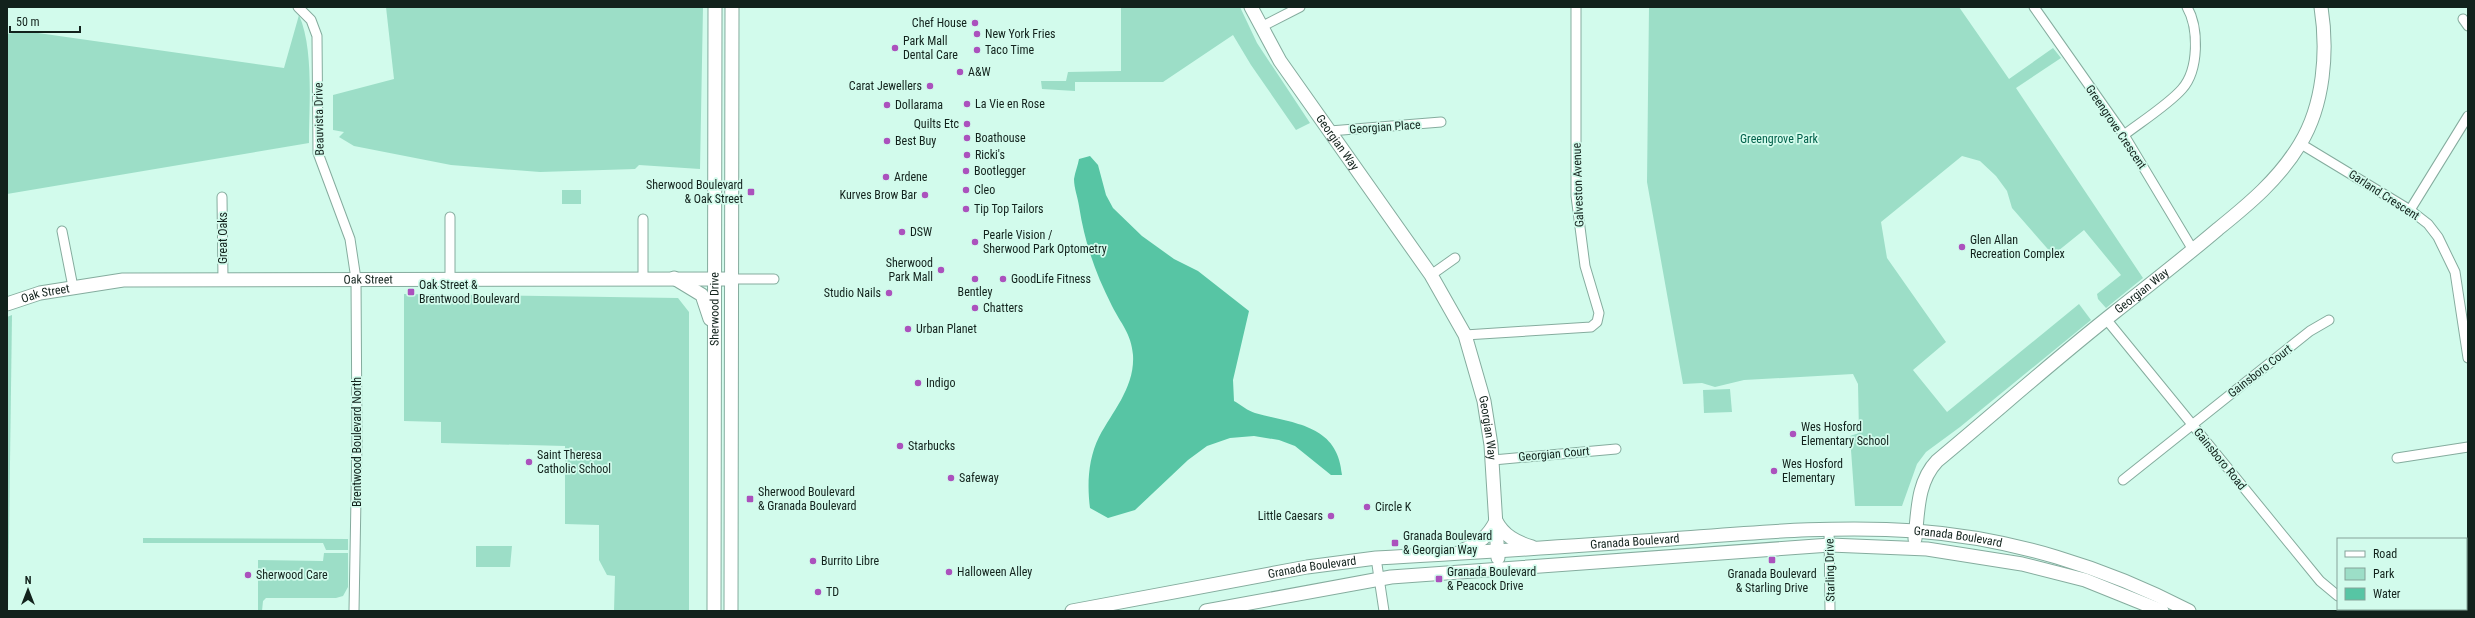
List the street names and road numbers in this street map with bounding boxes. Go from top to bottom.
street label: Beauvista Drive [311,82,327,156]
street label: Greengrove Crescent [2083,82,2150,172]
street label: Georgian Way [1313,112,1362,173]
street label: Georgian Place [1349,117,1422,136]
street label: Galveston Avenue [1570,142,1586,227]
street label: Garland Crescent [2346,167,2422,223]
street label: Great Oaks [216,212,230,264]
street label: Georgian Way [2112,265,2172,316]
street label: Sherwood Drive [707,272,722,346]
street label: Oak Street [344,273,393,287]
street label: Oak Street [19,281,71,306]
street label: Gainsboro Court [2225,341,2295,400]
street label: Brentwood Boulevard North [350,377,364,507]
street label: Georgian Way [1476,394,1499,460]
street label: Gainsboro Road [2191,425,2249,493]
street label: Georgian Court [1518,444,1591,464]
street label: Granada Boulevard [1913,524,2004,550]
street label: Granada Boulevard [1590,531,1680,552]
street label: Starling Drive [1822,538,1838,602]
street label: Granada Boulevard [1267,554,1357,581]

